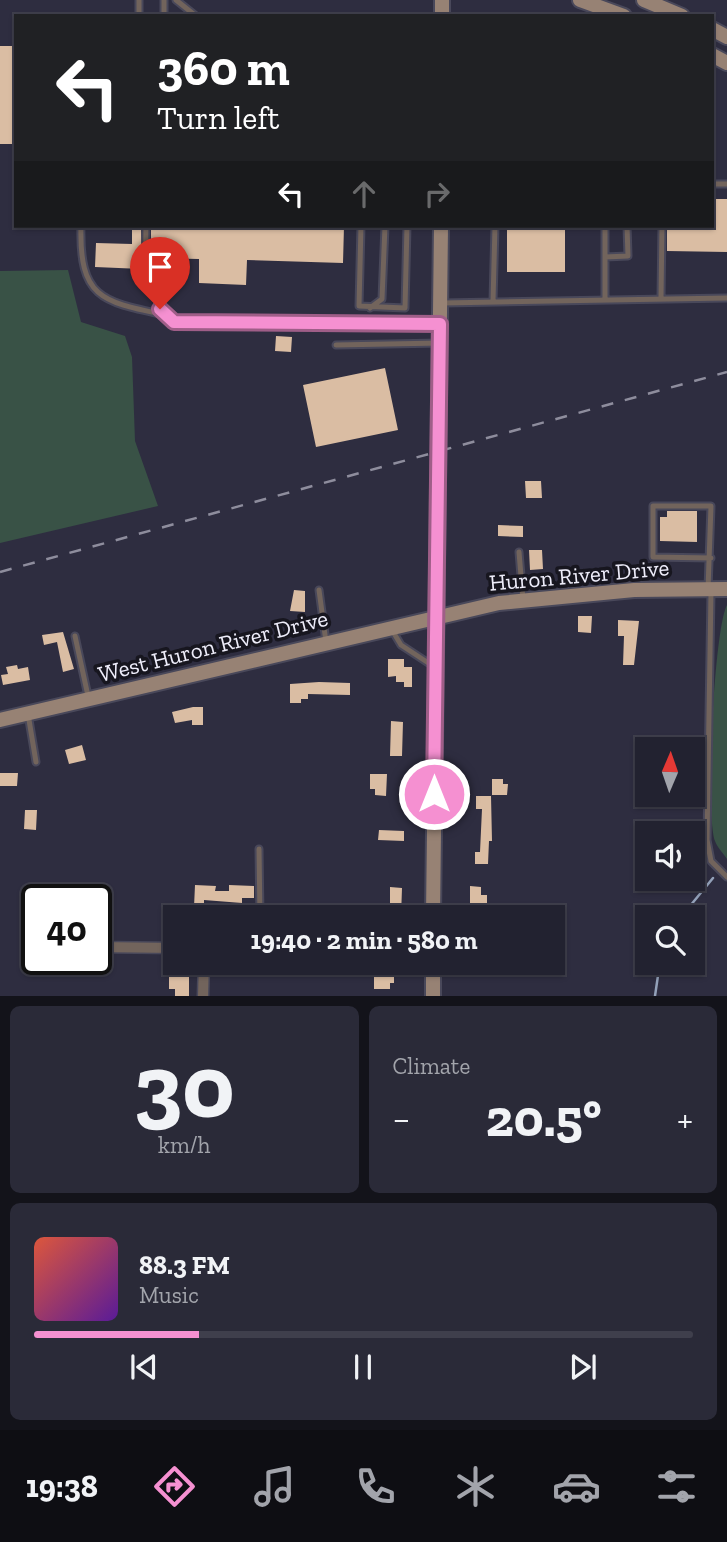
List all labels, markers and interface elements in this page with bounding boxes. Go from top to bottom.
text: 360 m [157,39,290,98]
icon: left [42,42,133,133]
text: Turn left [157,99,279,137]
icon: left [272,175,310,213]
icon: ahead [345,175,383,213]
icon: right [418,175,456,213]
pin [130,237,190,309]
icon: arrive [141,248,179,286]
street label: Huron River Drive [488,553,670,597]
street label: West Huron River Drive [95,604,331,688]
north arrow [635,737,705,807]
map controls [635,737,705,975]
position arrow [397,757,471,831]
button: sound [635,821,705,891]
speed limit sign: 40 [21,884,112,975]
button: search [635,905,705,975]
text: 19:40 · 2 min · 580 m [250,924,478,956]
text: 30 [134,1031,235,1140]
text: Climate [393,1052,470,1080]
text: 20.5° [486,1087,602,1149]
text: − [393,1096,410,1142]
text: + [677,1096,693,1142]
text: km/h [158,1131,211,1159]
text: 88.3 FM [139,1249,230,1281]
text: Music [139,1281,199,1309]
icon: previous [125,1348,163,1386]
icon: pause [344,1348,382,1386]
icon: next [564,1348,602,1386]
icon: directions [150,1462,199,1511]
icon: music [250,1462,299,1511]
icon: phone [351,1462,400,1511]
icon: climate [451,1462,500,1511]
icon: car [552,1462,601,1511]
icon: filters [652,1462,701,1511]
text: 19:38 [26,1467,98,1505]

